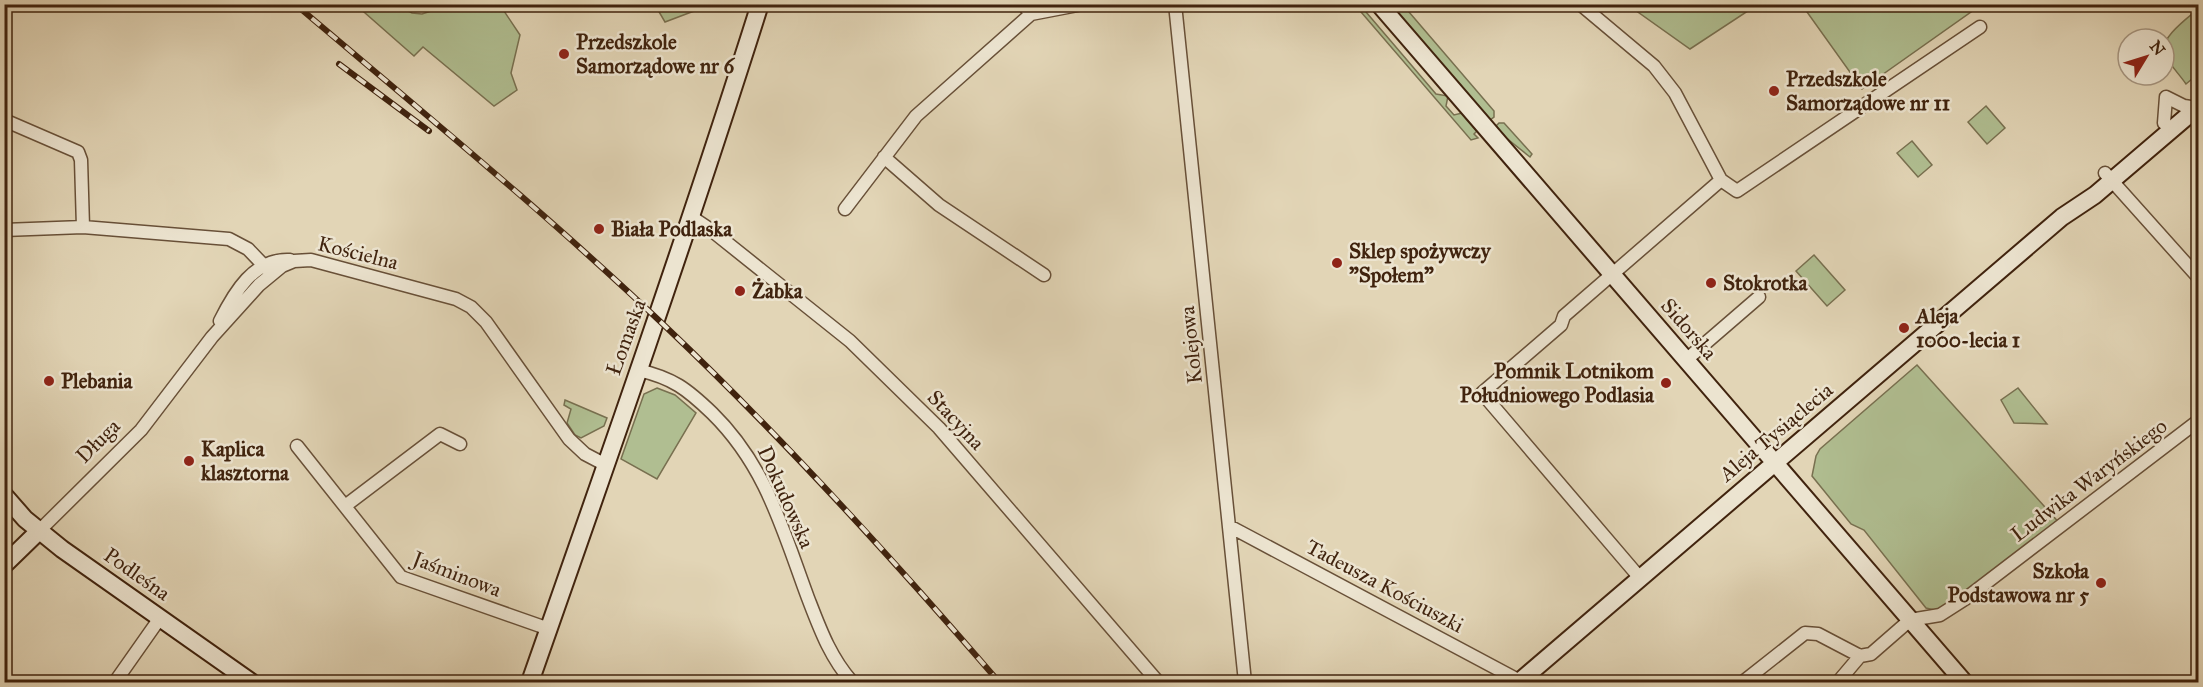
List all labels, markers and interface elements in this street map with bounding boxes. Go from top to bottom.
north arrow [2116,27,2176,87]
place label: Przedszkole Samorządowe nr 6 [576,29,735,79]
text: N [2146,37,2169,60]
marker: Przedszkole Samorządowe nr 6 [557,47,571,61]
place label: Przedszkole Samorządowe nr 11 [1786,66,1950,116]
marker: Przedszkole Samorządowe nr 11 [1767,84,1781,98]
place label: Biała Podlaska [611,216,733,242]
marker: Biała Podlaska [592,222,606,236]
street label: Kościelna [315,230,401,276]
place label: Sklep spożywczy "Społem" [1349,238,1492,288]
marker: Sklep spożywczy "Społem" [1330,256,1344,270]
place label: Stokrotka [1723,270,1809,296]
marker: Stokrotka [1704,276,1718,290]
place label: Żabka [752,277,804,304]
marker: Żabka [733,284,747,298]
street label: Sidorska [1655,293,1723,365]
street label: Łomaska [600,295,652,379]
place label: Aleja 1000-lecia 1 [1914,303,2020,353]
street label: Kolejowa [1174,305,1208,385]
marker: Aleja 1000-lecia 1 [1897,321,1911,335]
place label: Pomnik Lotnikom Południowego Podlasia [1460,358,1655,408]
place label: Plebania [61,368,134,394]
marker: Plebania [42,374,56,388]
marker: Pomnik Lotnikom Południowego Podlasia [1659,376,1673,390]
street label: Aleja Tysiąclecia [1713,377,1838,488]
street label: Stacyjna [922,385,990,455]
street label: Długa [70,413,126,469]
street label: Ludwika Waryńskiego [2006,413,2173,547]
place label: Kaplica klasztorna [201,436,290,486]
street label: Dokudowska [752,442,820,552]
marker: Kaplica klasztorna [182,454,196,468]
street label: Tadeusza Kościuszki [1302,533,1468,639]
street label: Podleśna [99,542,175,606]
street label: Jaśminowa [407,545,505,603]
place label: Szkoła Podstawowa nr 5 [1947,558,2090,608]
marker: Szkoła Podstawowa nr 5 [2094,576,2108,590]

